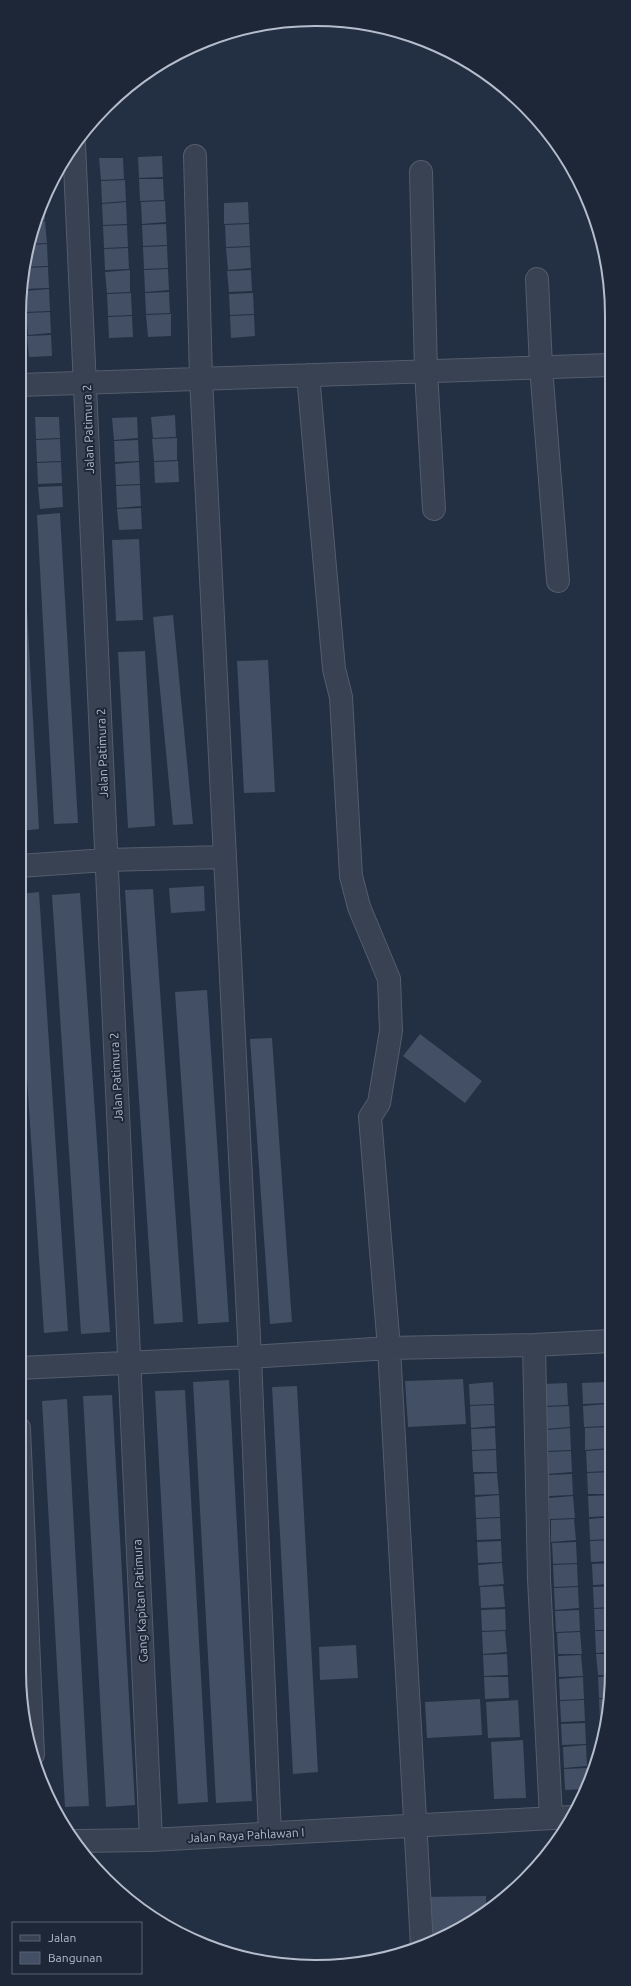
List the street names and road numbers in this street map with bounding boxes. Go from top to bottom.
street label: Jalan Patimura 2 [80,384,96,474]
street label: Jalan Patimura 2 [94,708,110,798]
street label: Jalan Patimura 2 [107,1032,125,1122]
street label: Gang Kapitan Patimura [130,1539,150,1663]
street label: Jalan Raya Pahlawan I [187,1825,305,1845]

